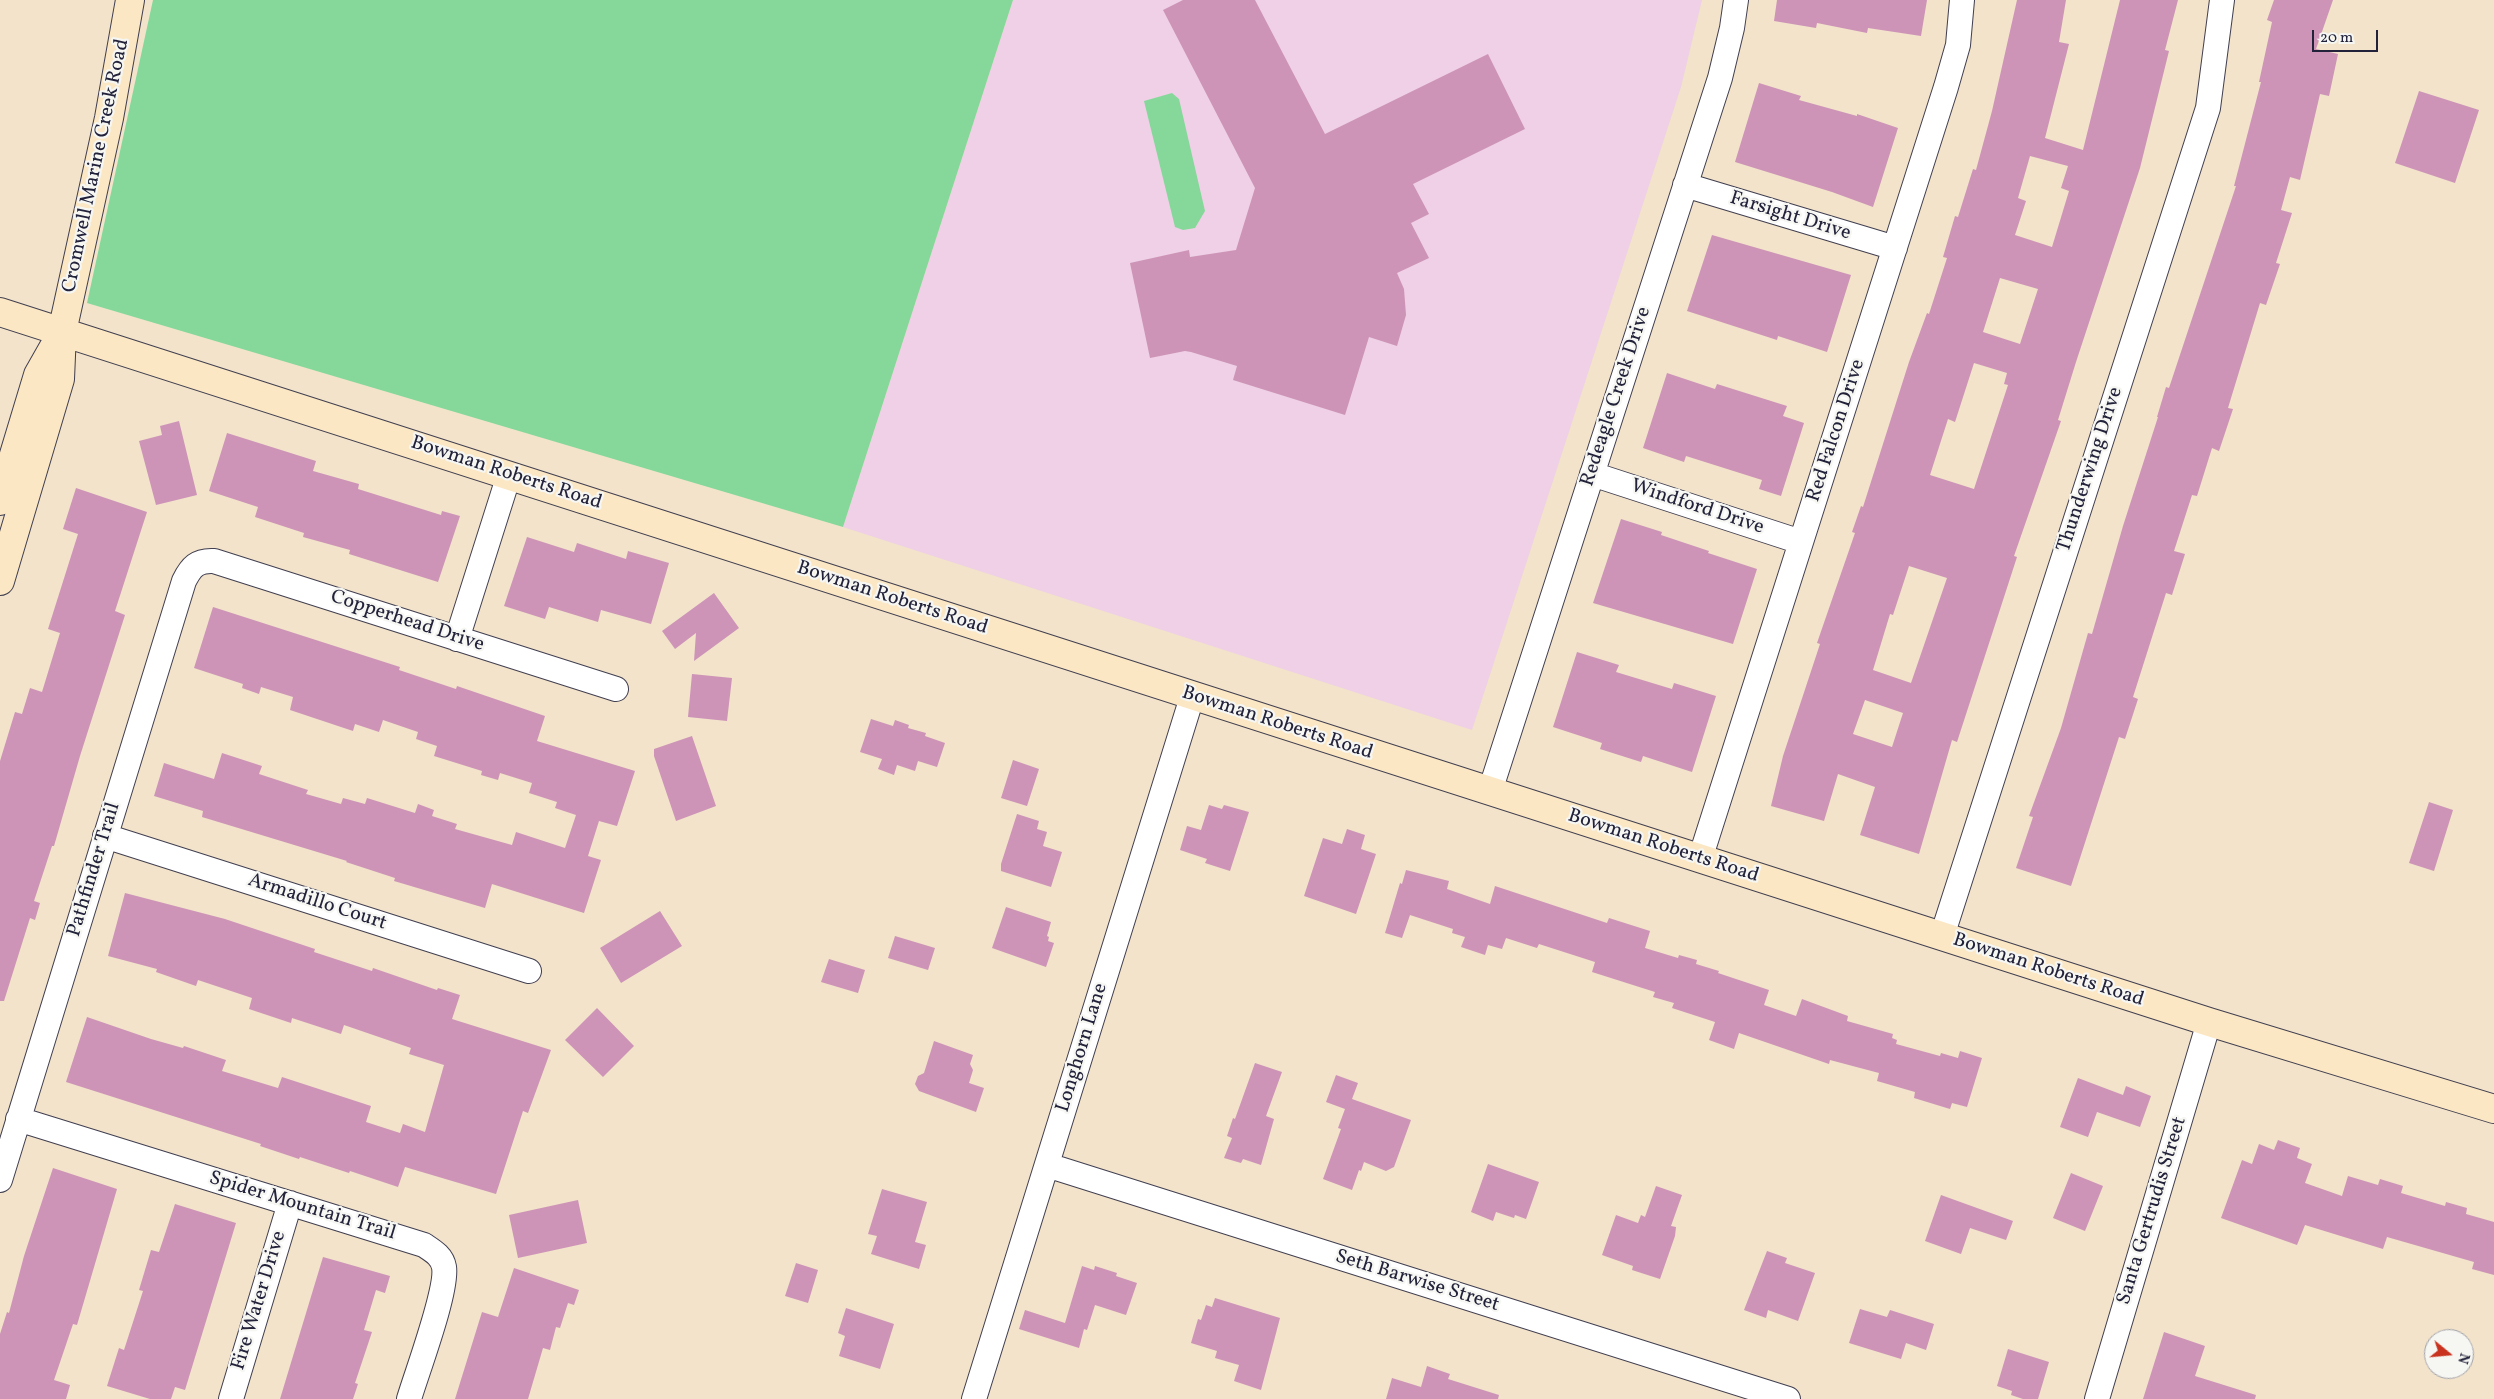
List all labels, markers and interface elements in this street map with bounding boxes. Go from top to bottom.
scale bar [2314,20,2380,52]
text: 20 m [2320,28,2353,49]
street label: Cromwell Marine Creek Road [58,37,136,295]
street label: Farsight Drive [1727,187,1853,247]
street label: Redeagle Creek Drive [1577,304,1657,490]
street label: Red Falcon Drive [1803,357,1871,505]
street label: Thunderwing Drive [2053,384,2129,556]
street label: Bowman Roberts Road [408,432,604,516]
street label: Windford Drive [1627,475,1767,541]
street label: Bowman Roberts Road [794,557,990,641]
street label: Copperhead Drive [327,586,487,658]
street label: Bowman Roberts Road [1179,682,1375,766]
street label: Pathfinder Trail [63,800,127,940]
street label: Bowman Roberts Road [1565,805,1761,889]
street label: Armadillo Court [245,869,389,937]
street label: Bowman Roberts Road [1950,929,2146,1013]
street label: Longhorn Lane [1052,981,1114,1115]
street label: Santa Gertrudis Street [2113,1114,2193,1308]
street label: Spider Mountain Trail [206,1167,398,1247]
street label: Fire Water Drive [227,1228,293,1374]
street label: Seth Barwise Street [1332,1246,1502,1318]
north arrow [2424,1329,2474,1379]
text: N [2452,1351,2473,1366]

